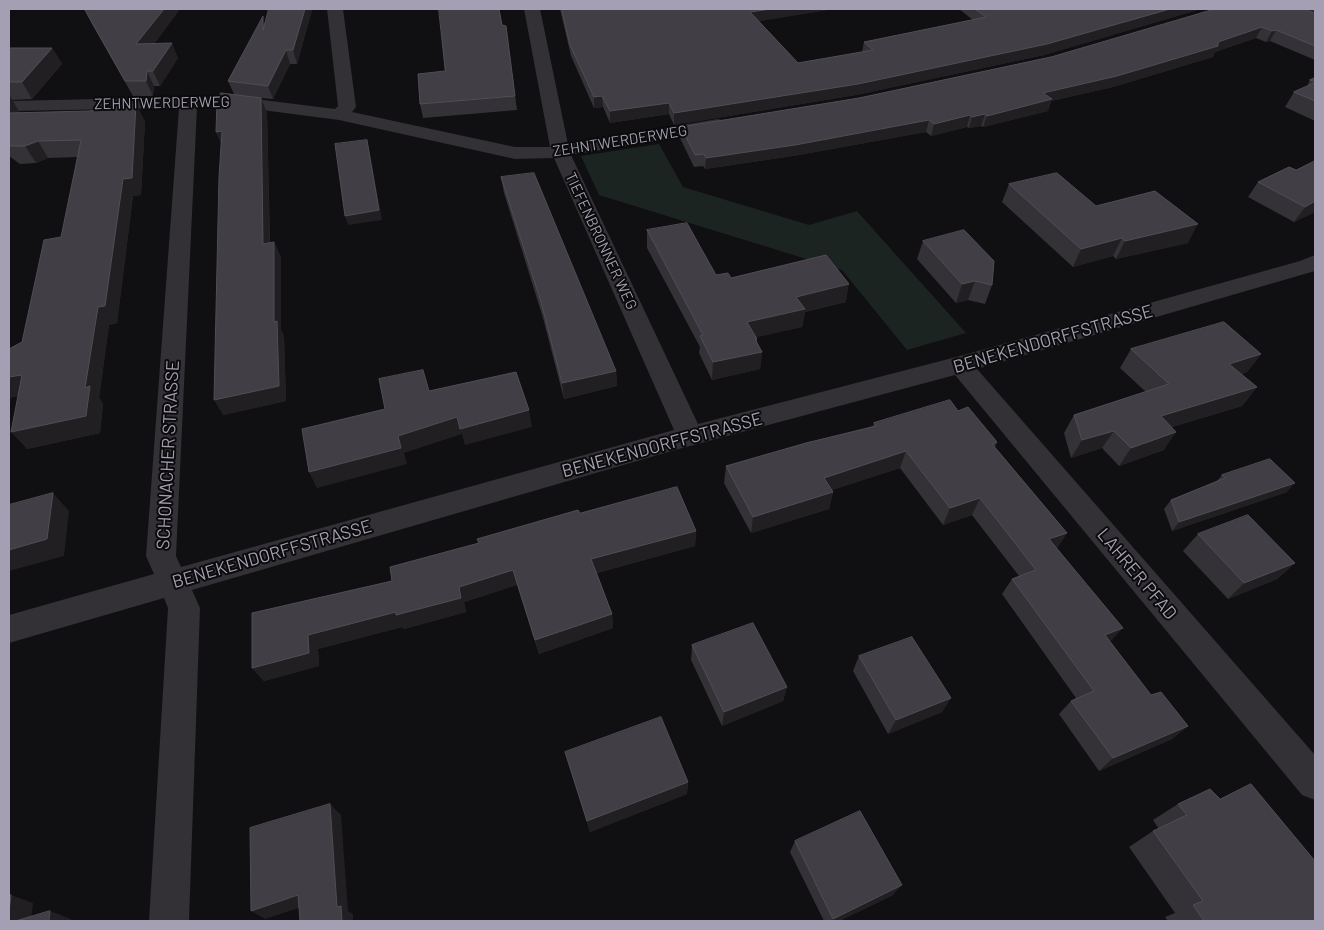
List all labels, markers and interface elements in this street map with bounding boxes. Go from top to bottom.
street label: ZEHNTWERDERWEG [94,93,230,113]
street label: ZEHNTWERDERWEG [552,122,688,160]
street label: TIEFENBRONNER WEG [561,170,641,312]
street label: BENEKENDORFFSTRASSE [951,300,1155,378]
street label: SCHONACHER STRASSE [152,360,184,550]
street label: BENEKENDORFFSTRASSE [559,408,765,482]
street label: BENEKENDORFFSTRASSE [170,515,374,593]
street label: LAHRER PFAD [1093,524,1181,624]

